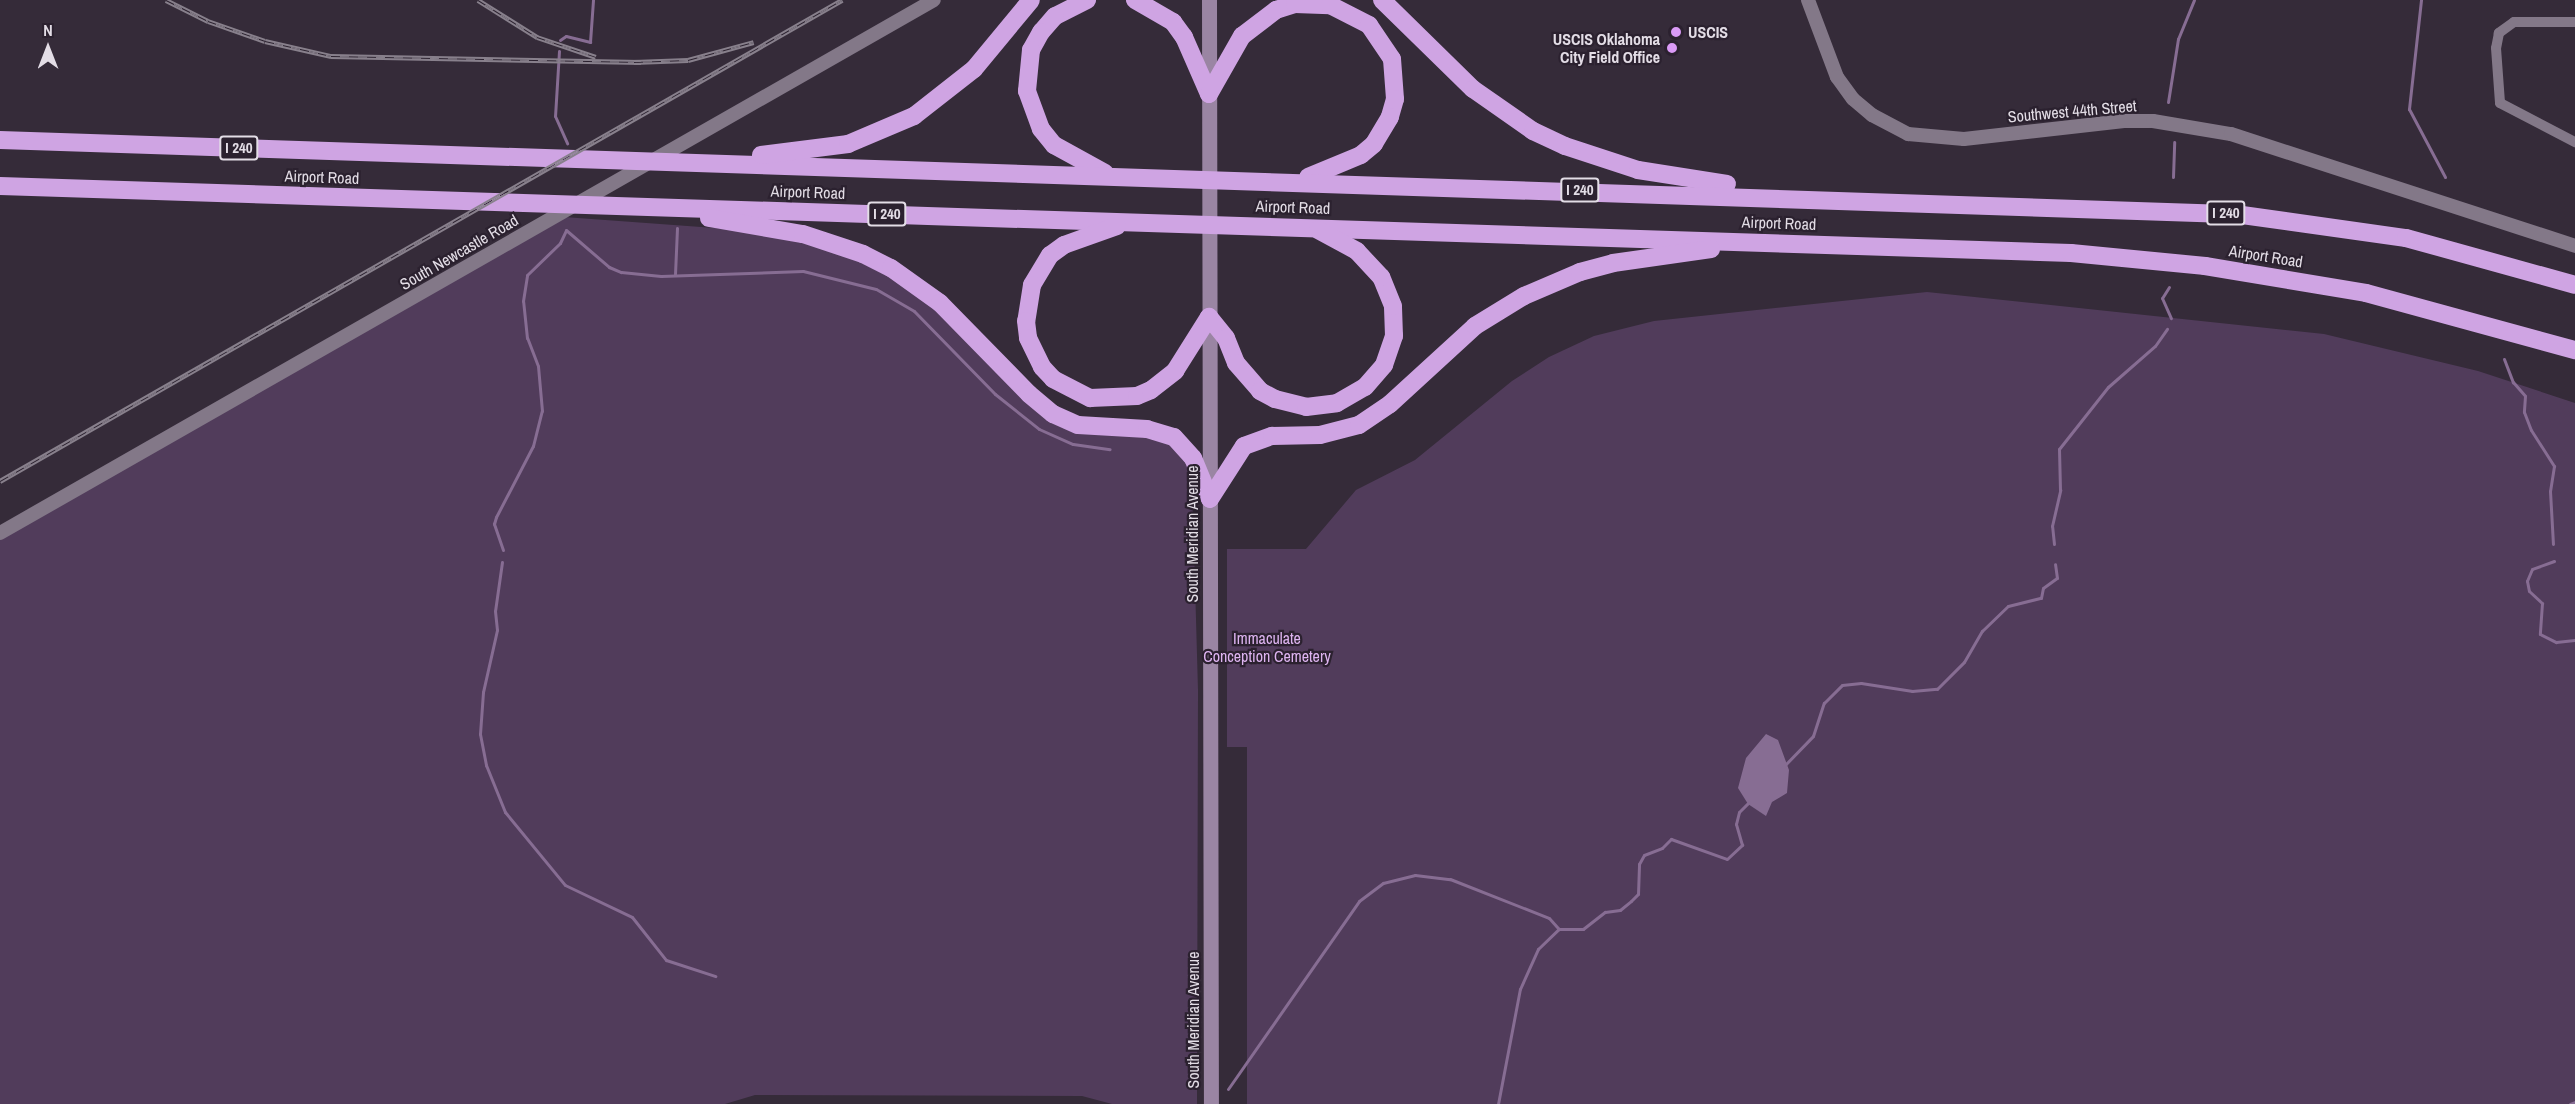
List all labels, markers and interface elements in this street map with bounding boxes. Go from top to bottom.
north arrow [18,18,78,78]
text: N [43,19,53,41]
place label: USCIS [1688,22,1728,42]
marker: USCIS [1669,25,1683,39]
place label: USCIS Oklahoma City Field Office [1553,29,1660,67]
marker: USCIS Oklahoma City Field Office [1665,41,1679,55]
street label: Southwest 44th Street [2007,96,2137,126]
road number: I 240 [218,136,260,160]
street label: Airport Road [284,166,360,188]
road number: I 240 [1559,178,1601,202]
street label: Airport Road [770,181,846,203]
street label: Airport Road [1255,196,1331,218]
road number: I 240 [2205,201,2247,225]
road number: I 240 [866,202,908,226]
street label: South Newcastle Road [396,210,522,294]
street label: Airport Road [1741,212,1817,234]
street label: Airport Road [2228,241,2304,271]
street label: South Meridian Avenue [1182,465,1202,603]
park label: Immaculate Conception Cemetery [1203,628,1331,666]
street label: South Meridian Avenue [1183,951,1203,1089]

